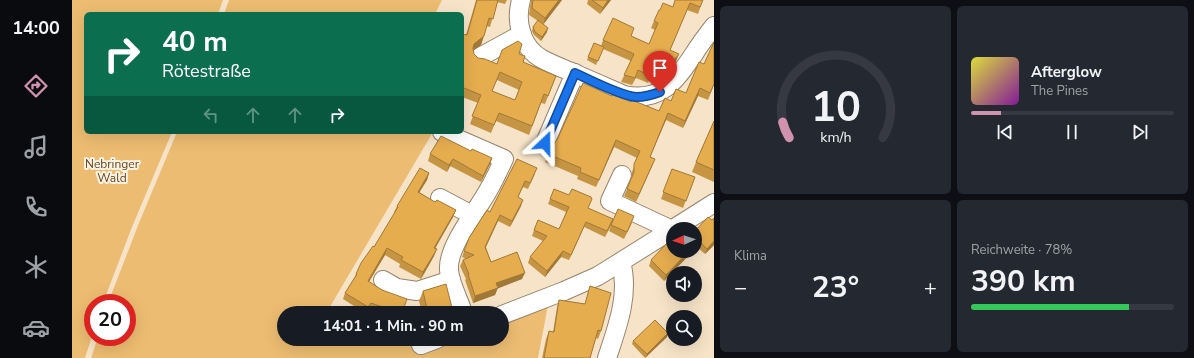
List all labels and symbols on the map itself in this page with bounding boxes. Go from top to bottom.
pin [643,51,677,92]
position arrow [524,122,566,164]
park label: Nebringer Wald [85,156,140,186]
north arrow [666,222,702,258]
speed limit sign: 20 [84,294,136,346]

